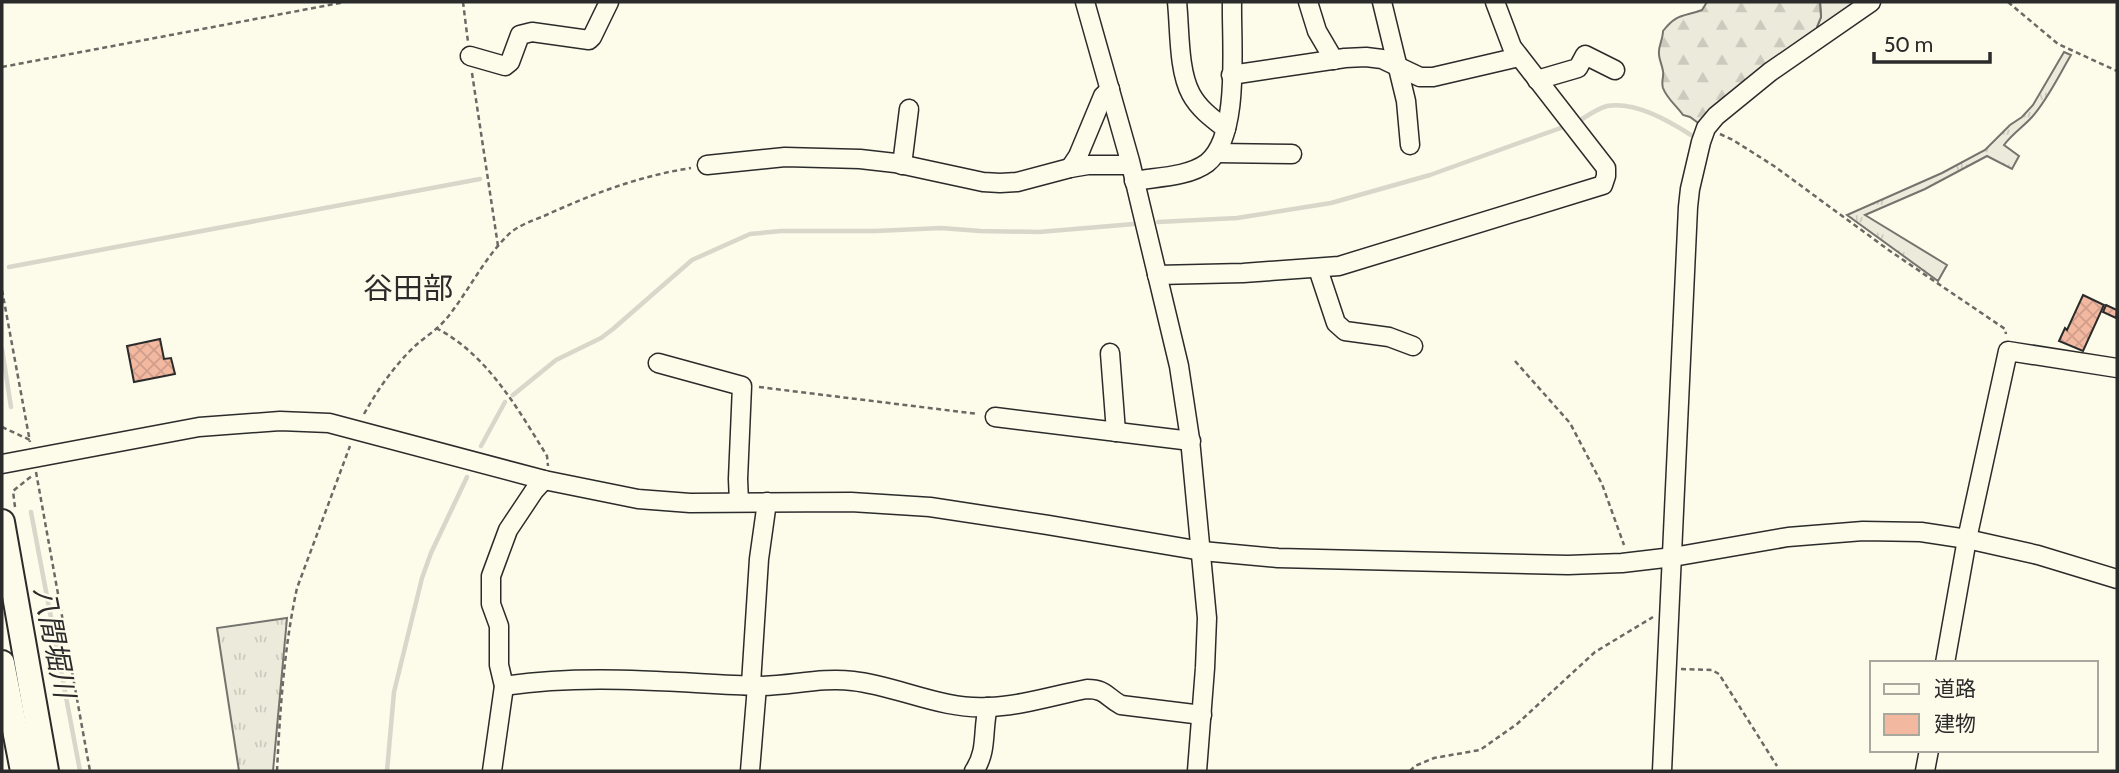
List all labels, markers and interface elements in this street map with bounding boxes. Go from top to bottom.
scale bar [1874,21,1990,65]
text: 50 m [1884,32,1933,57]
district label: 谷田部 [363,270,453,307]
water label: 八間堀川 [28,584,83,703]
legend [1870,661,2098,752]
text: 道路 [1934,676,1976,701]
text: 建物 [1934,711,1976,736]

